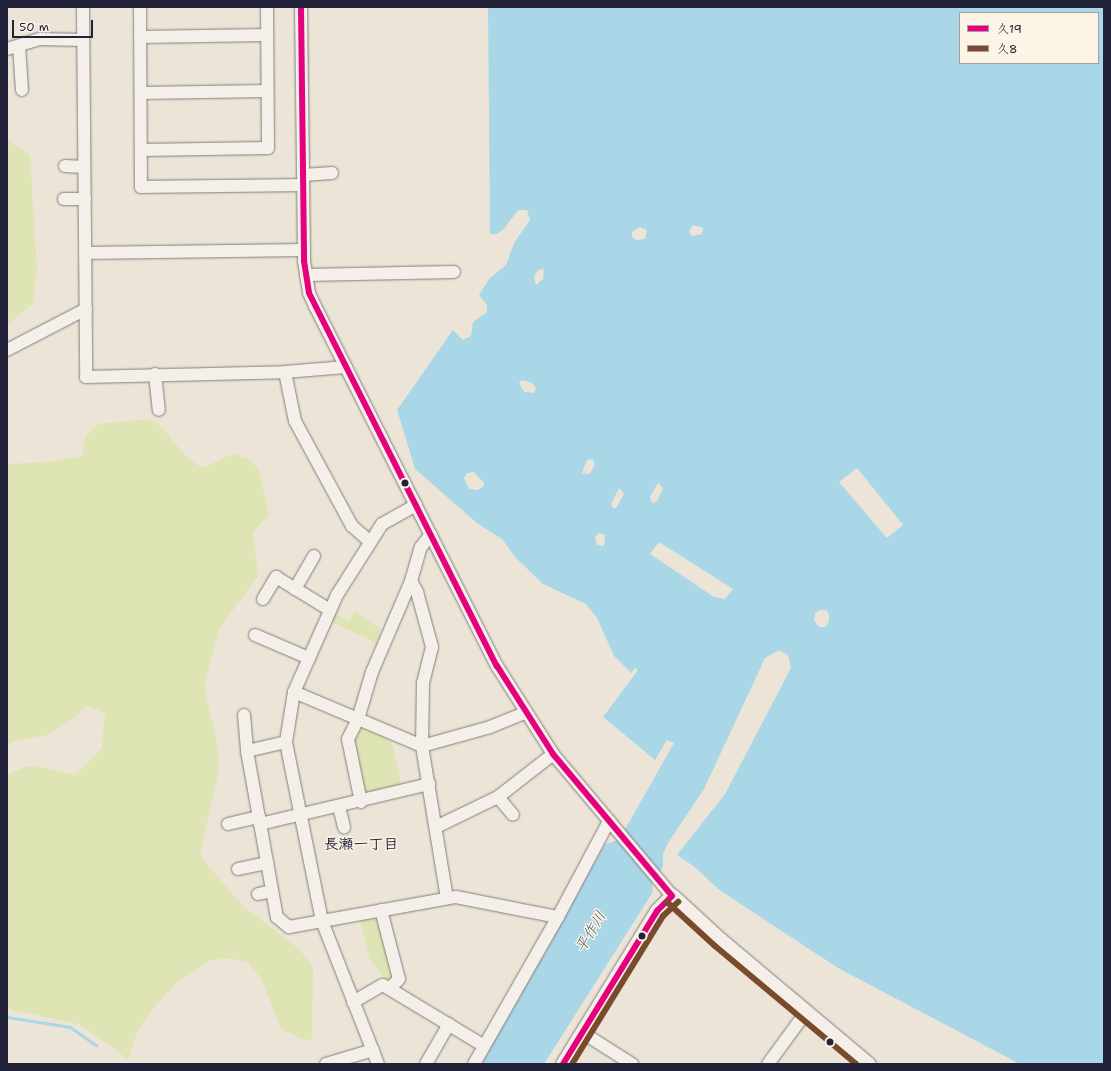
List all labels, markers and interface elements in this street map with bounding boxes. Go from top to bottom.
scale bar [14,12,95,38]
legend [959,12,1099,64]
text: 50 m [19,19,49,35]
text: 久19 [997,21,1022,37]
text: 久8 [997,41,1017,57]
unlabelled marker [400,478,410,488]
district label: 長瀬一丁目 [324,836,398,854]
water label: 平作川 [572,908,610,956]
unlabelled marker [637,931,647,941]
unlabelled marker [825,1037,835,1047]

